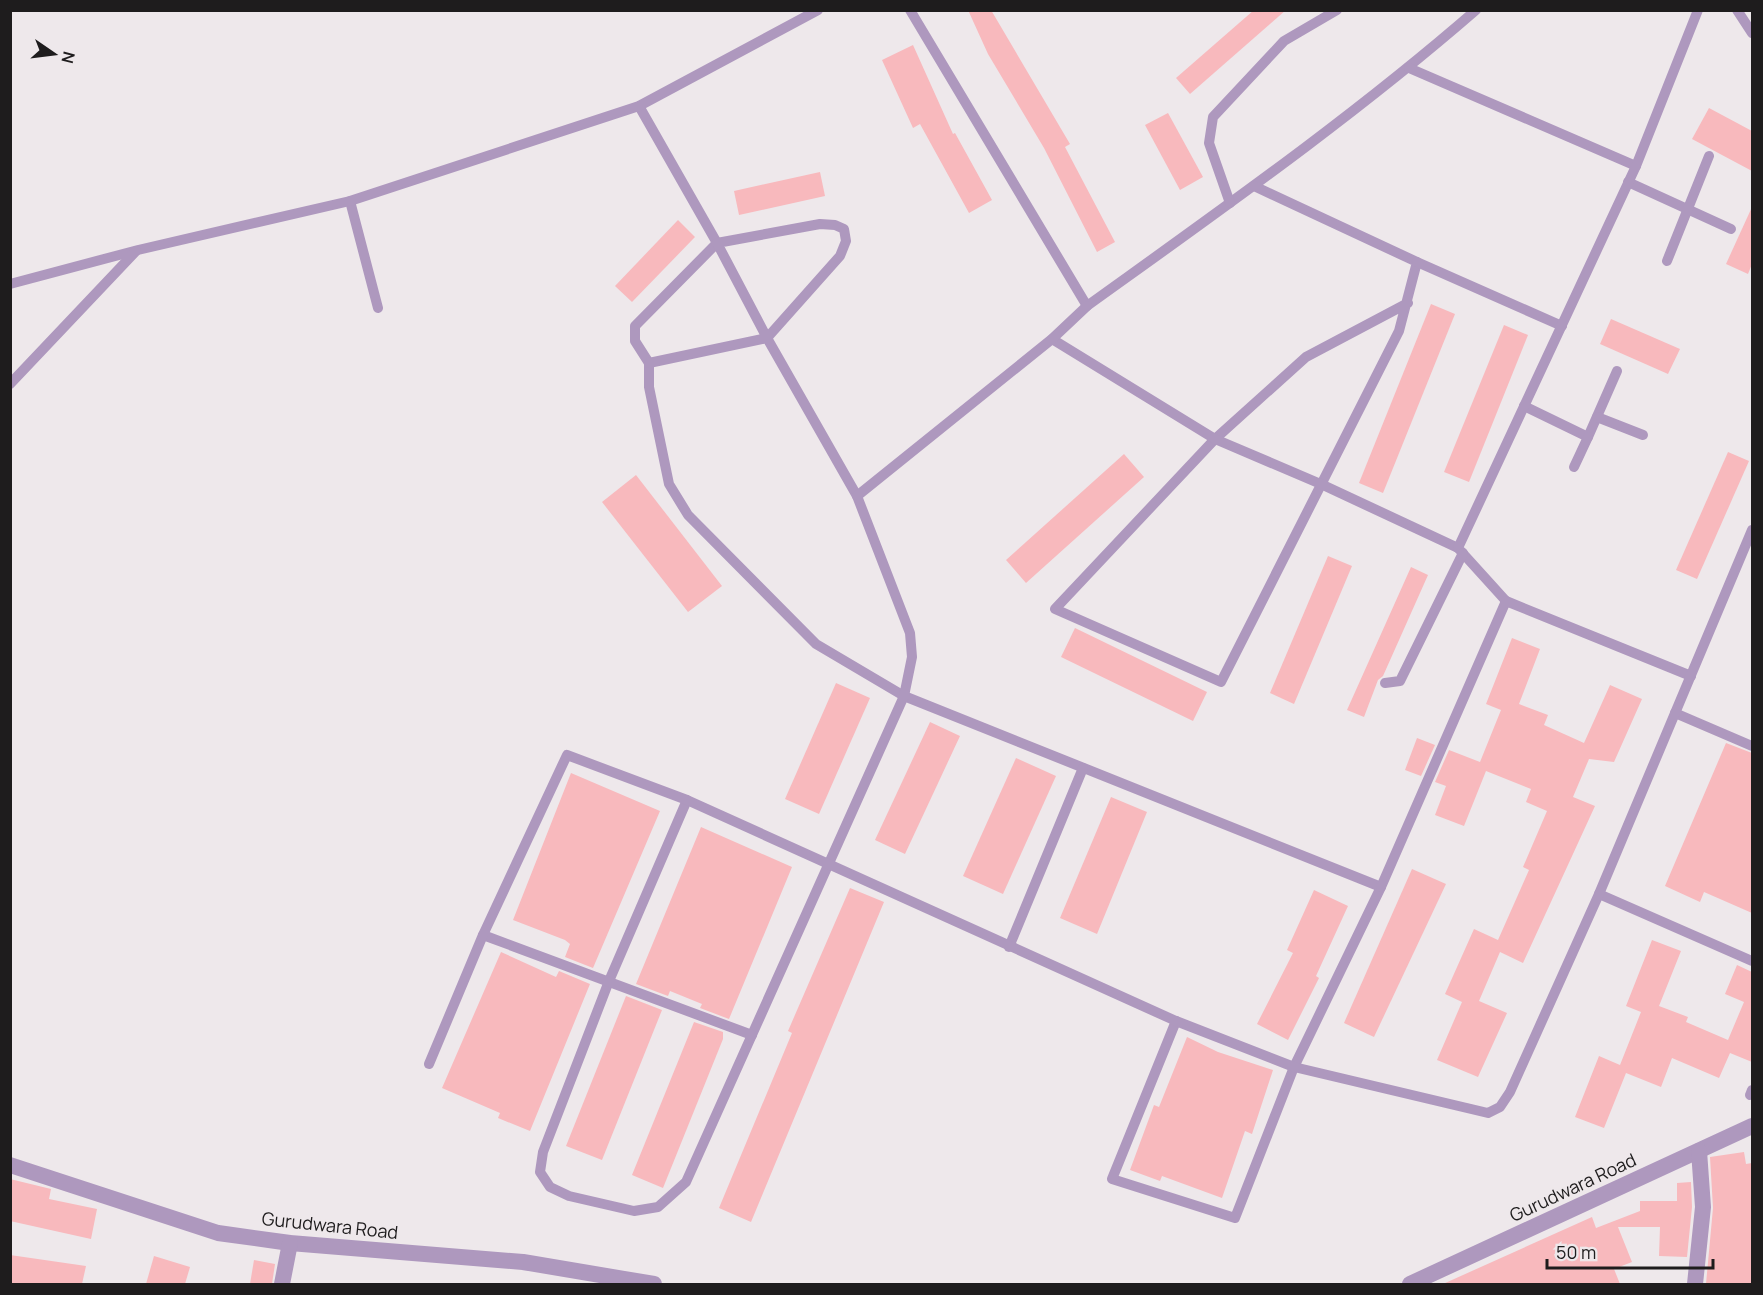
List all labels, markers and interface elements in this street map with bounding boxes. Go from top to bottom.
north arrow [24,24,84,84]
text: N [56,49,81,66]
street label: Gurudwara Road [1505,1147,1640,1227]
street label: Gurudwara Road [261,1206,399,1244]
scale bar [1547,1232,1714,1270]
text: 50 m [1556,1240,1596,1264]

